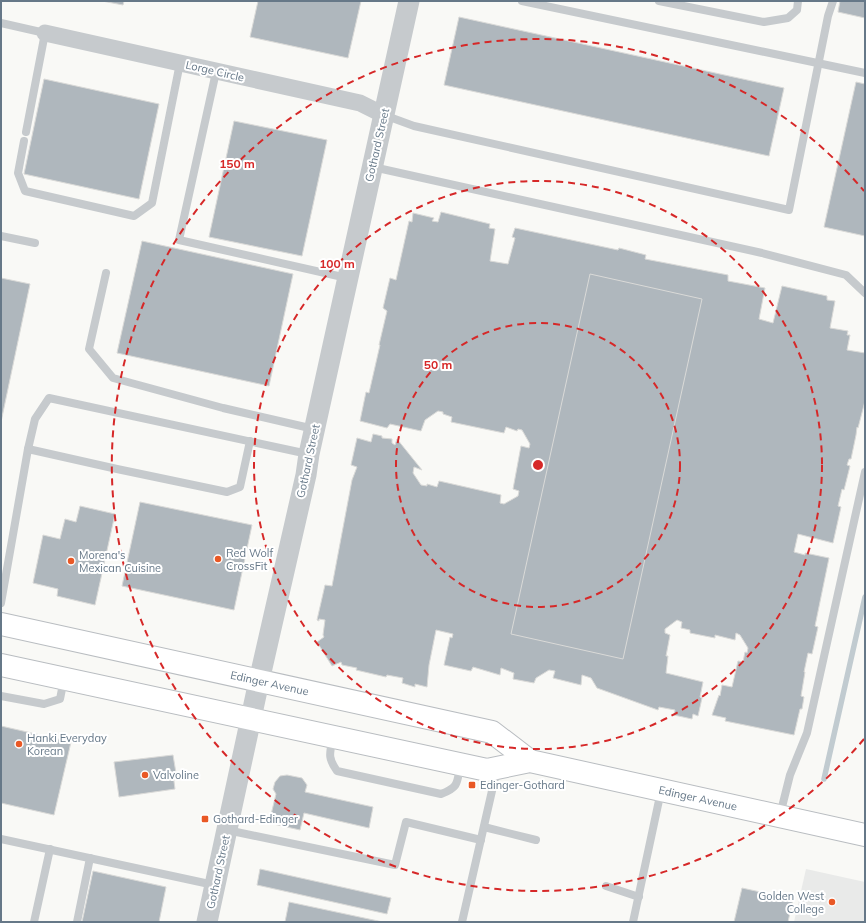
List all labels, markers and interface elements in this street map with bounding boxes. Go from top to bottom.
street label: Lorge Circle [184,57,246,85]
street label: Gothard Street [362,107,392,183]
text: 150 m [219,156,255,171]
text: 100 m [319,256,355,271]
text: 50 m [424,357,452,372]
street label: Gothard Street [293,423,323,499]
centre of rings [531,458,545,472]
place label: Red Wolf CrossFit [226,546,273,573]
place label: Morena's Mexican Cuisine [79,548,161,575]
marker: Red Wolf CrossFit [213,554,223,564]
marker: Morena's Mexican Cuisine [66,556,76,566]
street label: Edinger Avenue [229,668,310,699]
place label: Hanki Everyday Korean [27,731,107,758]
marker: Hanki Everyday Korean [14,739,24,749]
place label: Valvoline [153,768,199,782]
marker: Valvoline [140,770,150,780]
place label: Edinger-Gothard [480,778,565,792]
marker: Edinger-Gothard [467,780,477,790]
street label: Edinger Avenue [657,783,738,814]
place label: Gothard-Edinger [213,812,298,826]
marker: Gothard-Edinger [200,814,210,824]
street label: Gothard Street [203,834,233,910]
place label: Golden West College [758,889,824,916]
marker: Golden West College [827,897,837,907]

